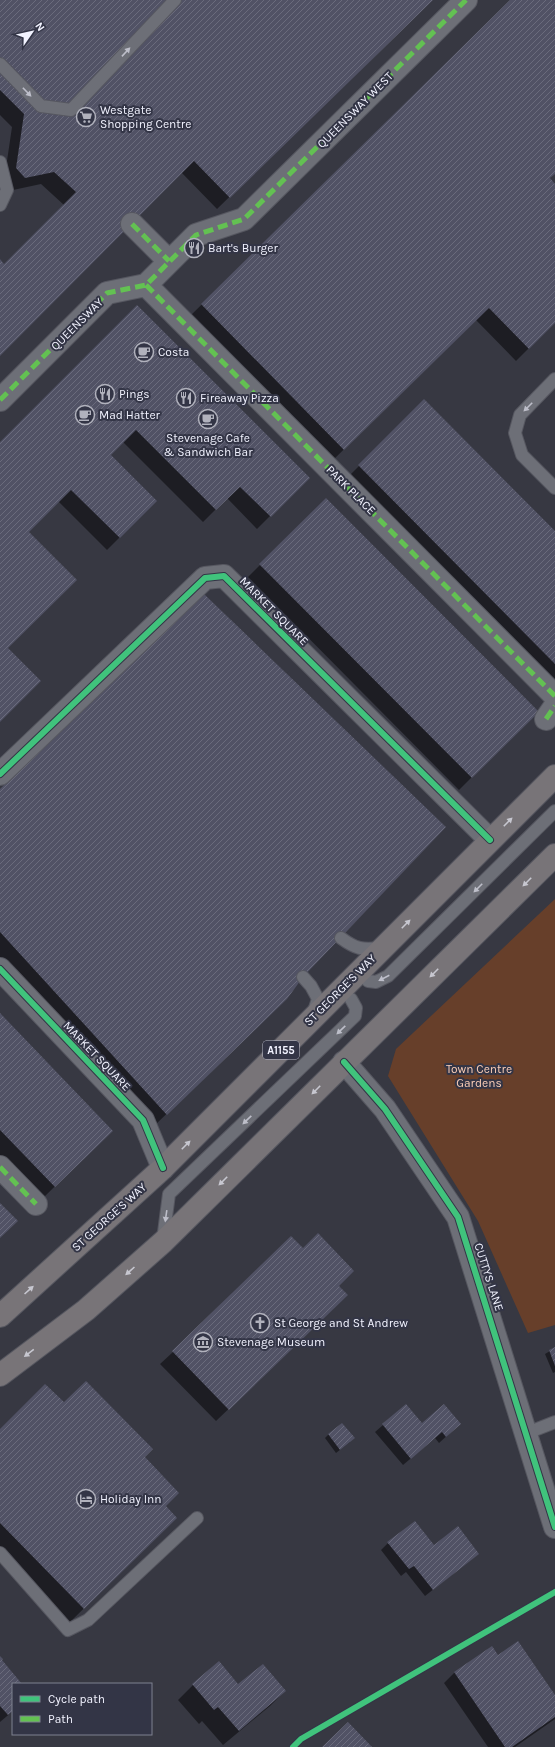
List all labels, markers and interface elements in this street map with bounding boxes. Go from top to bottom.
north arrow [12,12,52,52]
text: N [32,20,47,34]
one-way arrow [121,47,131,57]
street label: QUEENSWAY WEST [314,69,396,151]
one-way arrow [22,87,32,97]
place label: Westgate Shopping Centre [100,103,191,131]
supermarket icon: Westgate Shopping Centre [75,106,97,128]
restaurant icon: Bart's Burger [183,237,205,259]
place label: Bart's Burger [208,241,279,255]
street label: QUEENSWAY [48,295,106,353]
cafe icon: Costa [133,341,155,363]
place label: Costa [158,345,189,359]
restaurant icon: Pings [94,383,116,405]
place label: Pings [119,387,150,401]
restaurant icon: Fireaway Pizza [175,387,197,409]
place label: Fireaway Pizza [200,391,279,405]
one-way arrow [523,402,532,412]
cafe icon: Mad Hatter [74,404,96,426]
place label: Mad Hatter [99,408,161,422]
cafe icon: Stevenage Cafe & Sandwich Bar [197,408,219,430]
place label: Stevenage Cafe & Sandwich Bar [164,431,253,459]
street label: PARK PLACE [323,462,379,518]
street label: MARKET SQUARE [237,574,311,648]
one-way arrow [503,817,513,827]
one-way arrow [522,877,532,887]
one-way arrow [473,883,483,893]
one-way arrow [401,919,411,929]
street label: ST GEORGE'S WAY [301,951,379,1029]
one-way arrow [429,968,439,978]
one-way arrow [378,974,390,981]
street label: MARKET SQUARE [60,1018,134,1094]
one-way arrow [336,1025,346,1035]
road number: A1155 [263,1041,299,1059]
park label: Town Centre Gardens [446,1062,512,1090]
one-way arrow [311,1085,321,1095]
one-way arrow [242,1115,252,1125]
one-way arrow [181,1140,191,1150]
one-way arrow [219,1176,228,1186]
street label: ST GEORGE'S WAY [69,1180,149,1254]
one-way arrow [163,1210,169,1222]
street label: CUTTYS LANE [471,1241,507,1313]
one-way arrow [124,1267,135,1276]
one-way arrow [24,1285,34,1295]
church icon: St George and St Andrew [249,1312,271,1334]
place label: St George and St Andrew [274,1316,408,1330]
museum icon: Stevenage Museum [192,1331,214,1353]
place label: Stevenage Museum [217,1335,325,1349]
one-way arrow [23,1349,34,1357]
hotel icon: Holiday Inn [75,1488,97,1510]
place label: Holiday Inn [100,1492,162,1506]
legend [12,1683,152,1735]
text: Cycle path [48,1692,105,1706]
text: Path [48,1712,73,1726]

